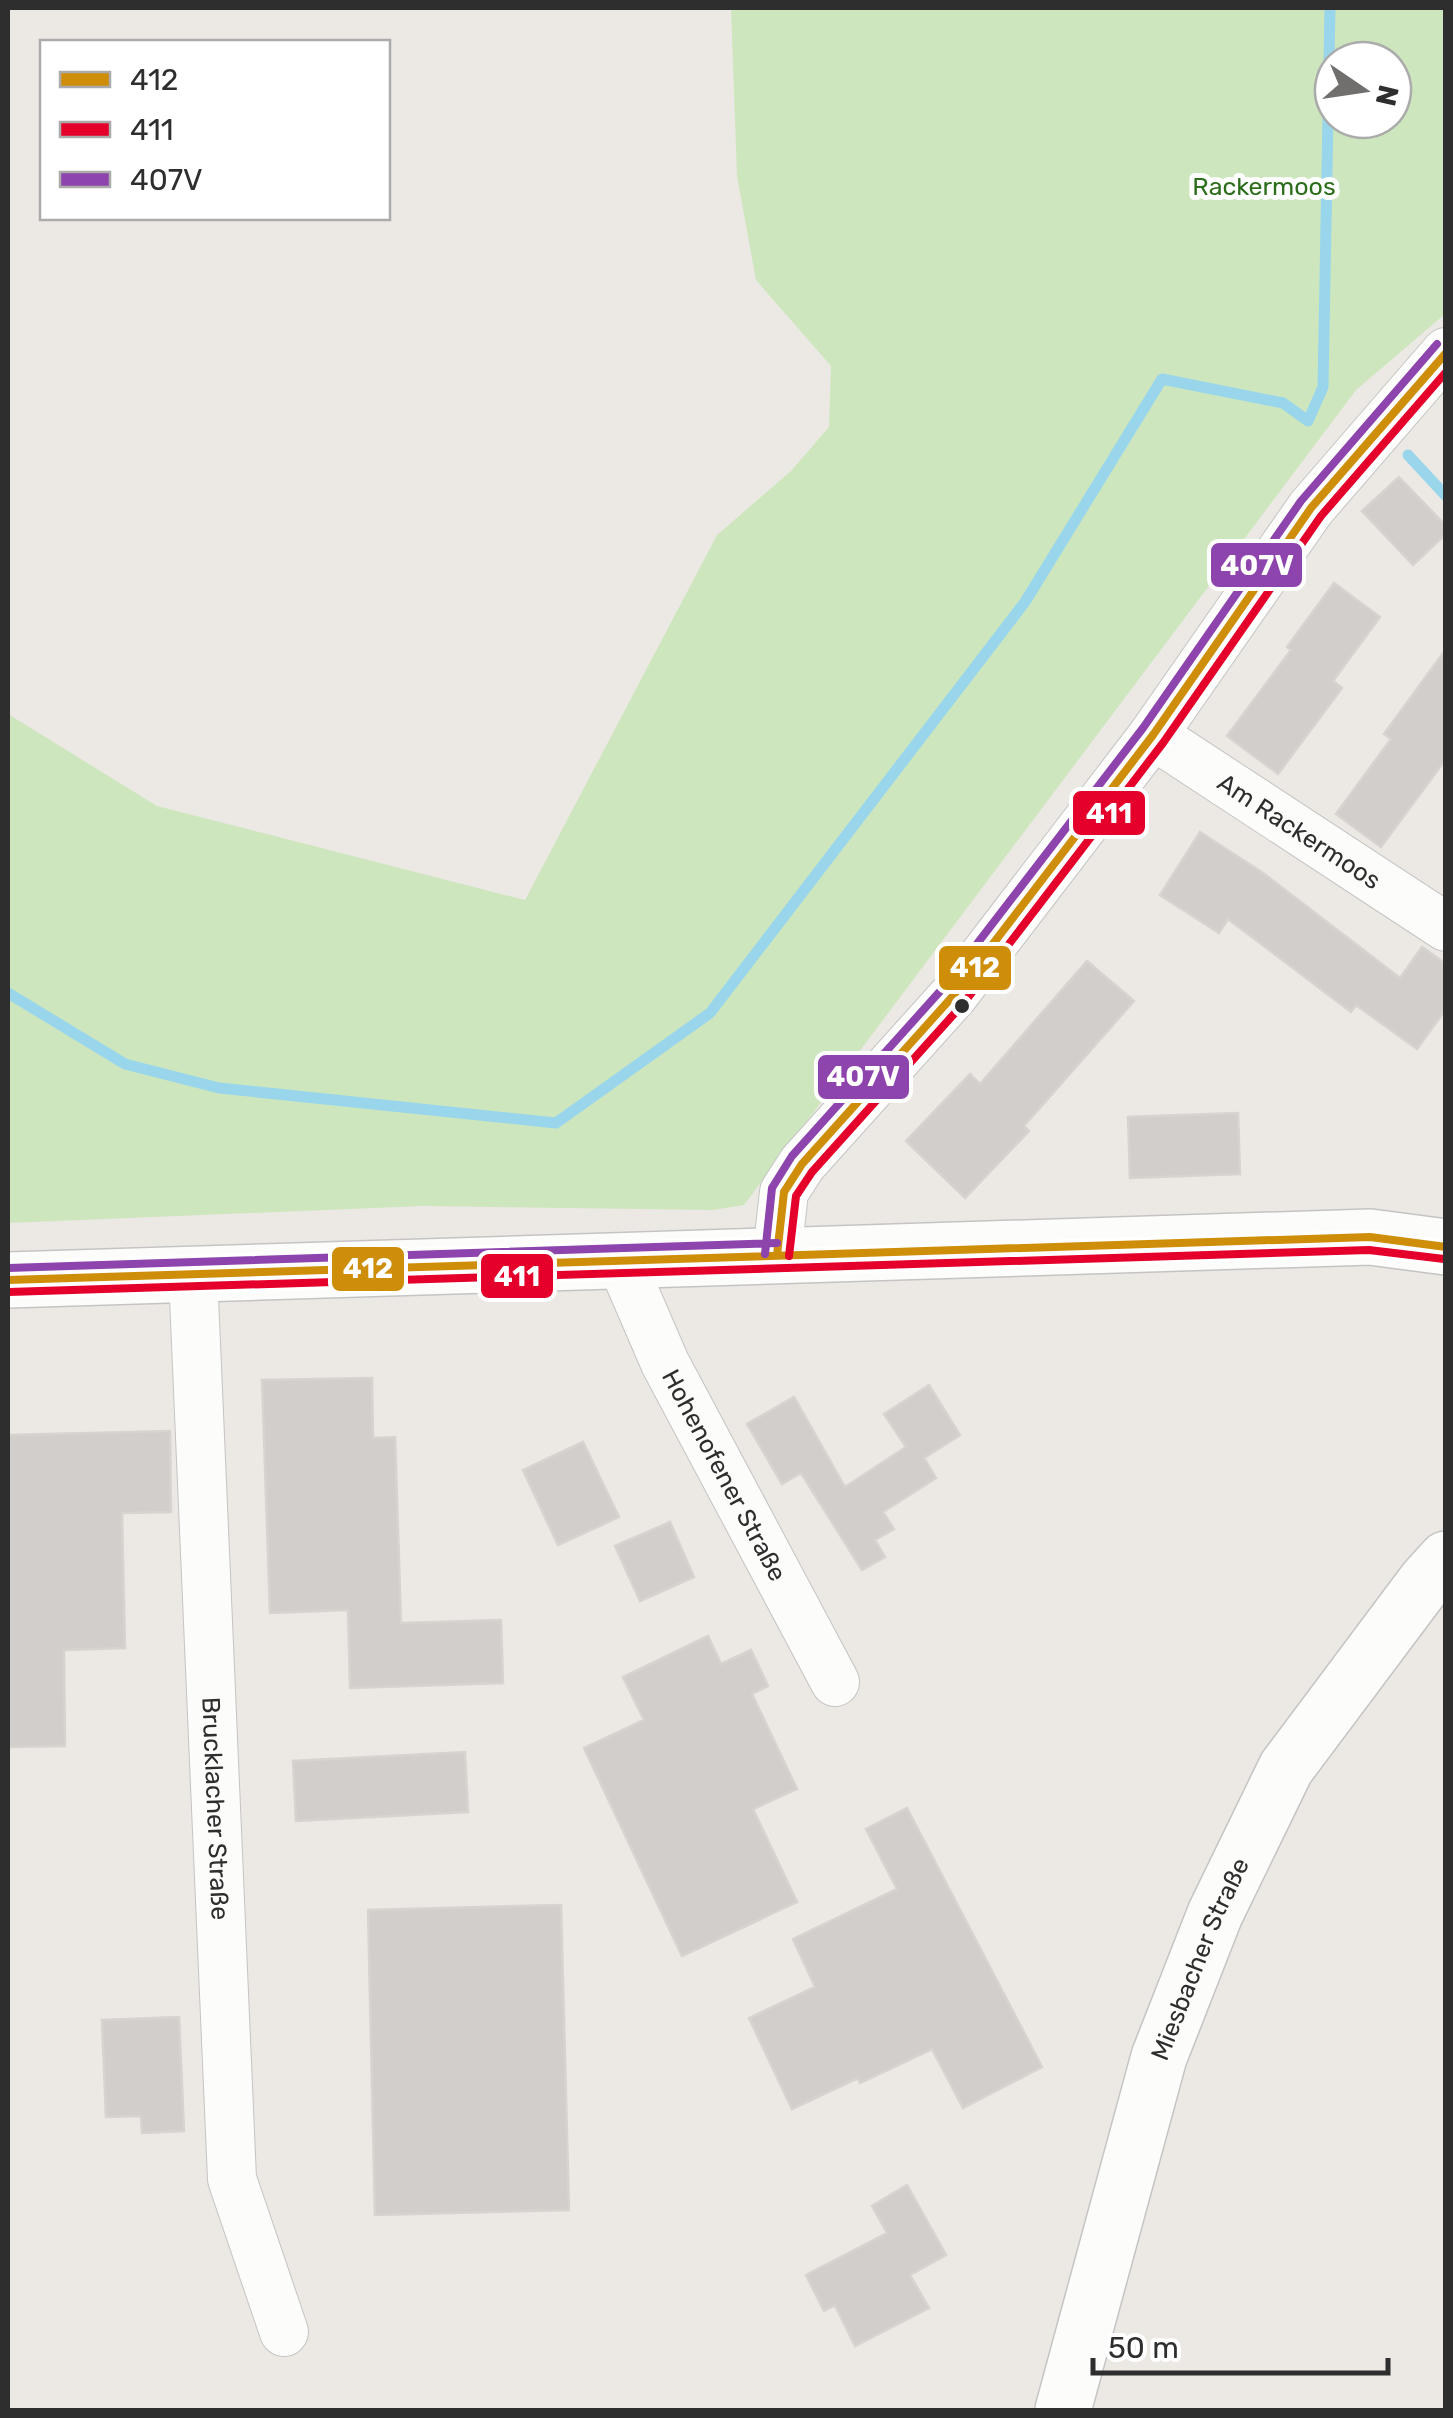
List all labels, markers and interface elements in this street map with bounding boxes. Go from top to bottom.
legend [40,40,390,220]
north arrow [1313,40,1413,140]
text: 412 [130,62,178,98]
text: N [1369,82,1405,109]
text: 411 [130,112,174,148]
text: 407V [130,162,203,198]
park label: Rackermoos [1192,172,1336,201]
line badge: 407V [1209,541,1304,589]
text: 407V [1220,549,1294,582]
street label: Am Rackermoos [1213,767,1386,895]
line badge: 411 [1071,789,1147,837]
text: 411 [1086,797,1132,830]
line badge: 412 [937,944,1013,992]
text: 412 [950,951,1000,984]
unlabelled marker [952,996,972,1016]
line badge: 407V [816,1053,911,1101]
text: 407V [826,1060,900,1093]
line badge: 412 [330,1245,406,1293]
text: 412 [343,1252,393,1285]
line badge: 411 [479,1252,555,1300]
text: 411 [494,1260,540,1293]
street label: Hohenofener Straße [656,1364,793,1586]
street label: Brucklacher Straße [197,1696,235,1921]
street label: Miesbacher Straße [1145,1853,1255,2064]
scale bar [1093,2313,1388,2375]
text: 50 m [1108,2330,1179,2366]

